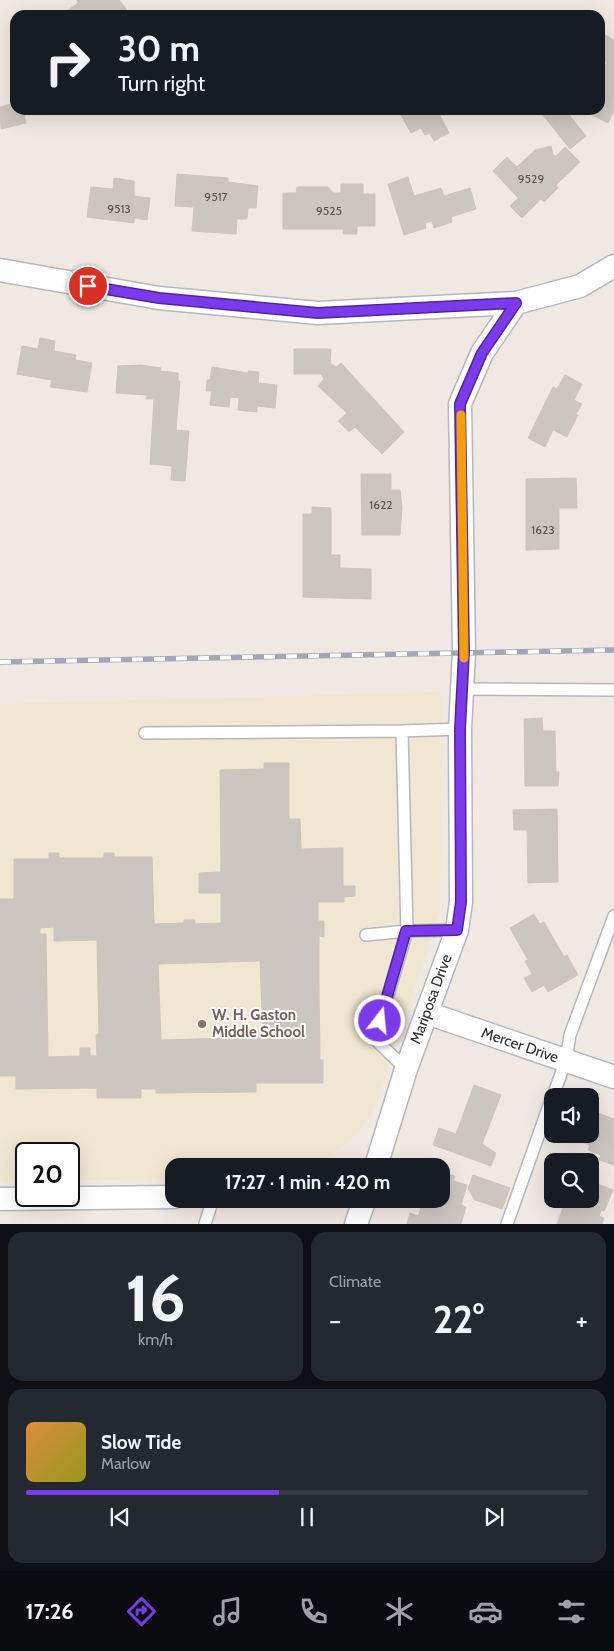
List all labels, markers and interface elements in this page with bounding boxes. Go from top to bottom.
text: 30 m [118,27,200,70]
icon: right [35,30,100,95]
text: Turn right [118,70,205,97]
house number: 9529 [518,171,544,186]
house number: 9517 [204,189,228,204]
house number: 9513 [107,201,131,216]
house number: 9525 [316,203,342,218]
pin [67,265,109,307]
icon: arrive [74,272,102,300]
house number: 1622 [369,497,393,512]
house number: 1623 [531,522,555,537]
street label: Mariposa Drive [406,951,456,1046]
position arrow [353,994,405,1046]
place label: W. H. Gaston Middle School [212,1006,305,1041]
marker: W. H. Gaston Middle School [196,1018,208,1030]
street label: Mercer Drive [479,1023,561,1067]
map controls [544,1088,599,1208]
button: sound [544,1088,599,1143]
speed limit sign: 20 [15,1142,80,1207]
button: search [544,1153,599,1208]
text: 17:27 · 1 min · 420 m [225,1171,390,1194]
text: 16 [125,1258,186,1337]
text: Climate [329,1272,381,1291]
text: 22° [433,1296,484,1343]
text: − [329,1303,341,1337]
text: + [576,1303,588,1337]
text: km/h [138,1330,173,1349]
text: Slow Tide [101,1431,181,1454]
text: Marlow [101,1454,151,1473]
icon: previous [106,1503,134,1531]
icon: pause [293,1503,321,1531]
icon: next [480,1503,508,1531]
icon: directions [124,1594,159,1629]
icon: music [210,1594,245,1629]
icon: phone [296,1594,331,1629]
icon: climate [382,1594,417,1629]
icon: car [468,1594,503,1629]
icon: filters [554,1594,589,1629]
text: 17:26 [25,1598,74,1625]

